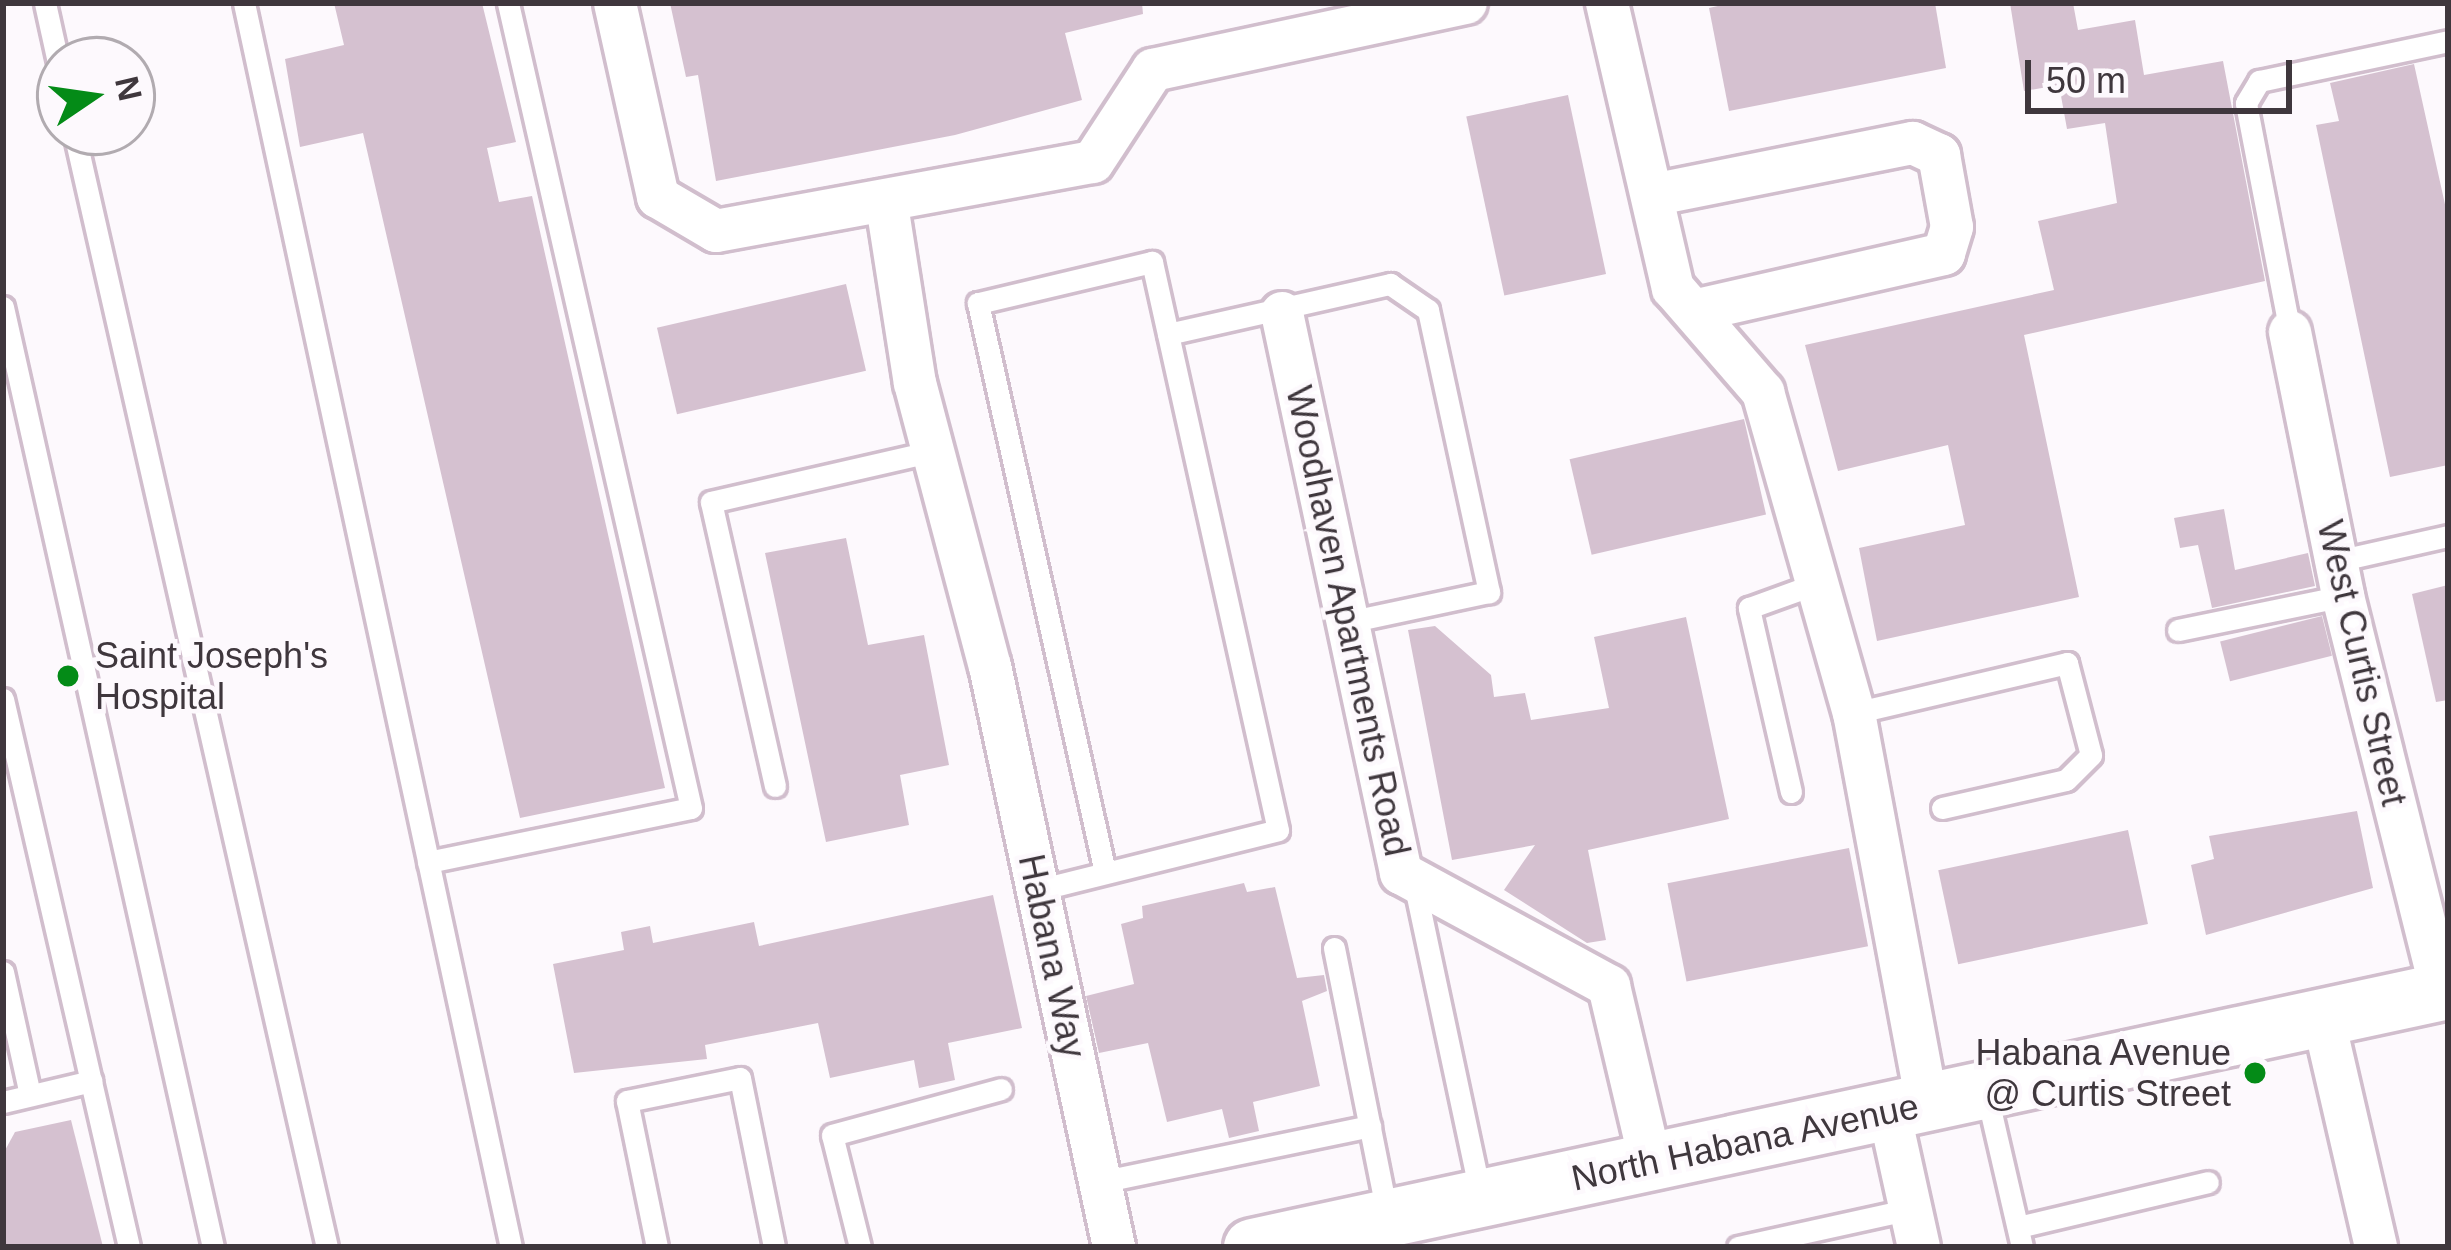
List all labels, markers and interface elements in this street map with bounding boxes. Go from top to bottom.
north arrow [36,36,156,156]
scale bar [2031,36,2298,110]
text: 50 m [2046,60,2126,101]
text: N [108,73,149,104]
street label: Woodhaven Apartments Road [1277,381,1419,861]
street label: West Curtis Street [2308,516,2416,810]
place label: Saint Joseph's Hospital [95,633,328,718]
marker: Saint Joseph's Hospital [52,660,84,692]
street label: Habana Way [1009,850,1095,1062]
place label: Habana Avenue @ Curtis Street [1973,1030,2231,1115]
marker: Habana Avenue @ Curtis Street [2242,1060,2268,1086]
street label: North Habana Avenue [1567,1084,1923,1200]

